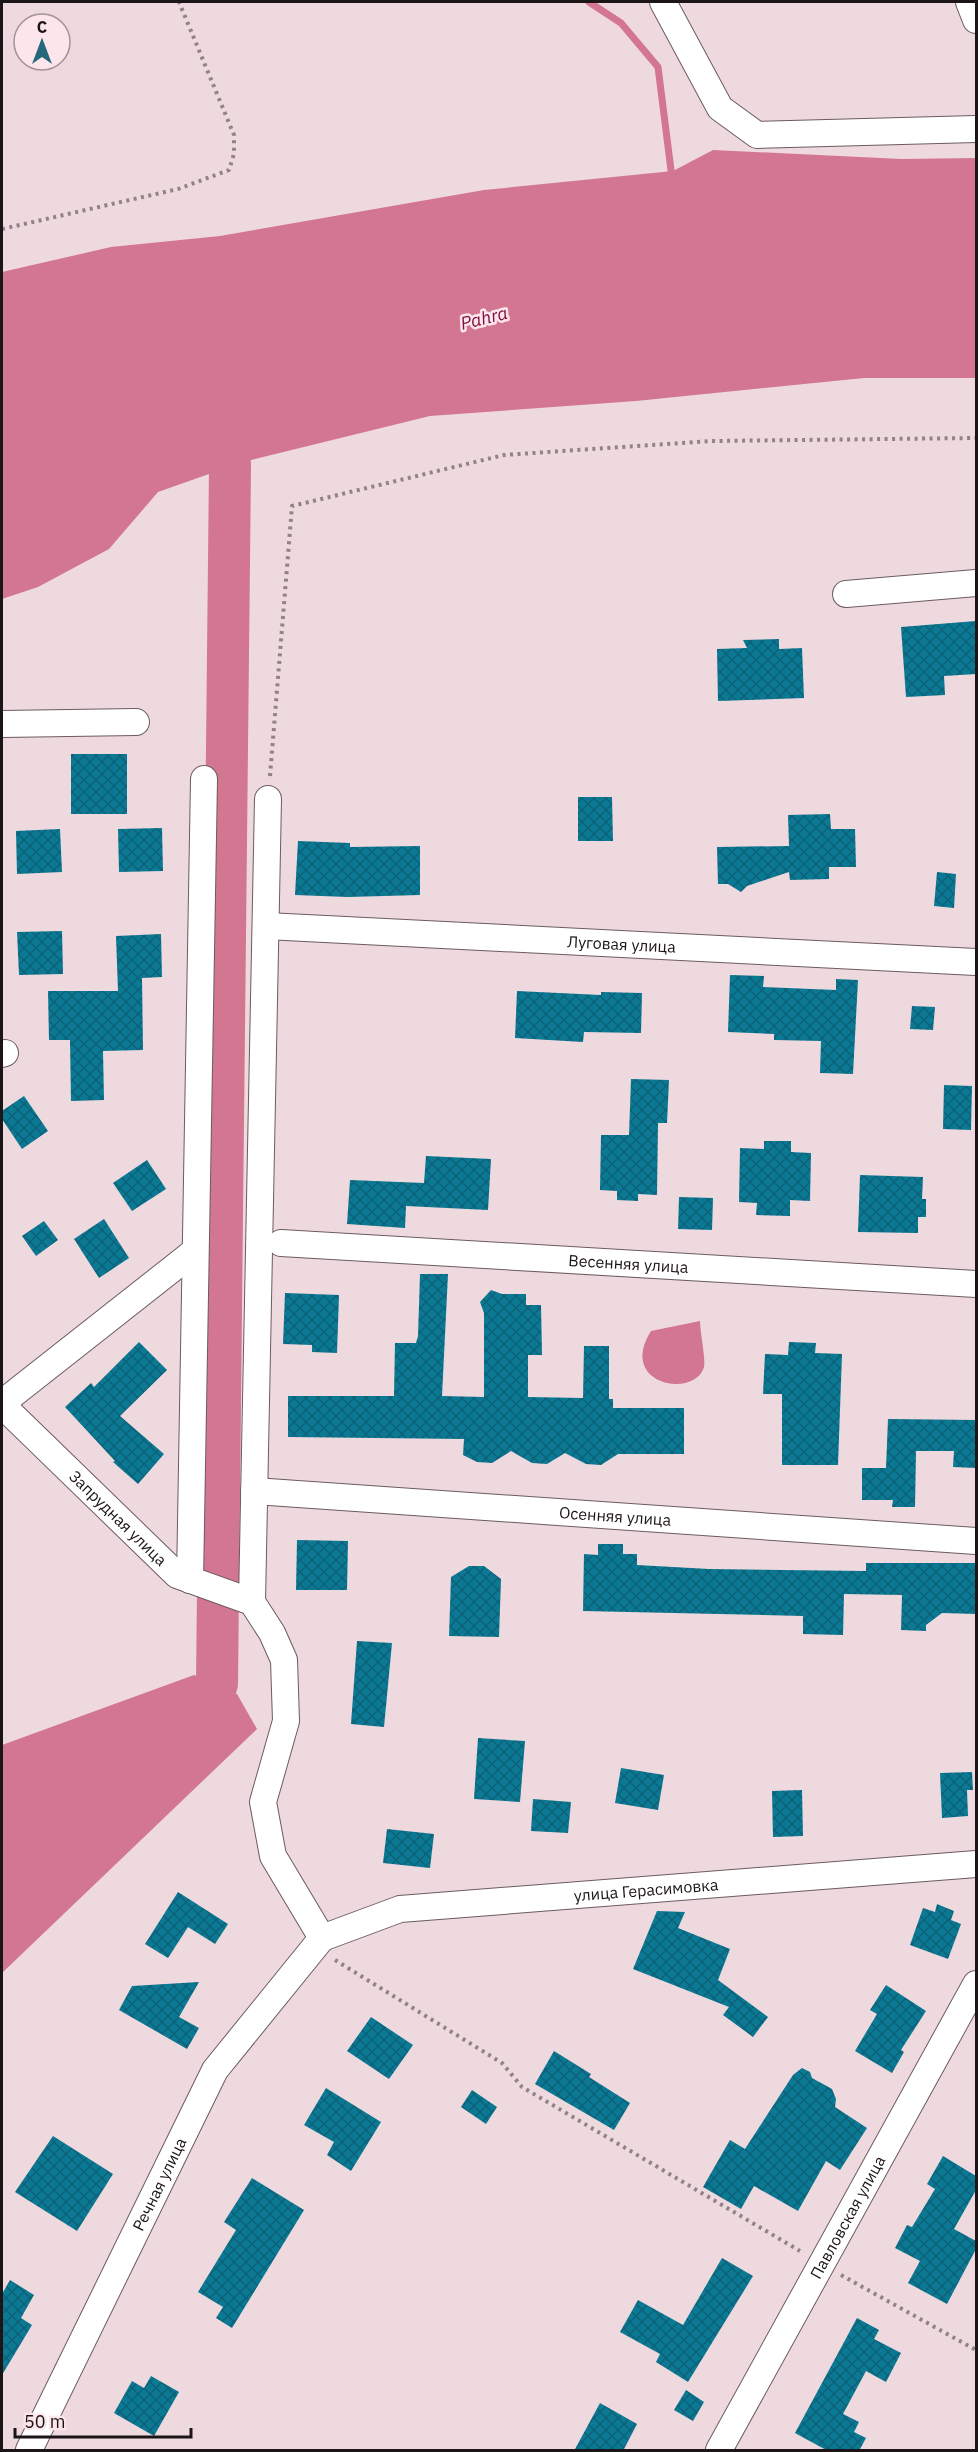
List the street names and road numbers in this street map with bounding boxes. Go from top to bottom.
street label: Луговая улица [567,931,677,957]
street label: Весенняя улица [568,1250,689,1277]
street label: Запрудная улица [65,1466,172,1570]
street label: Осенняя улица [558,1502,672,1530]
street label: улица Герасимовка [573,1874,719,1905]
street label: Речная улица [128,2134,191,2234]
street label: Павловская улица [806,2152,890,2282]

